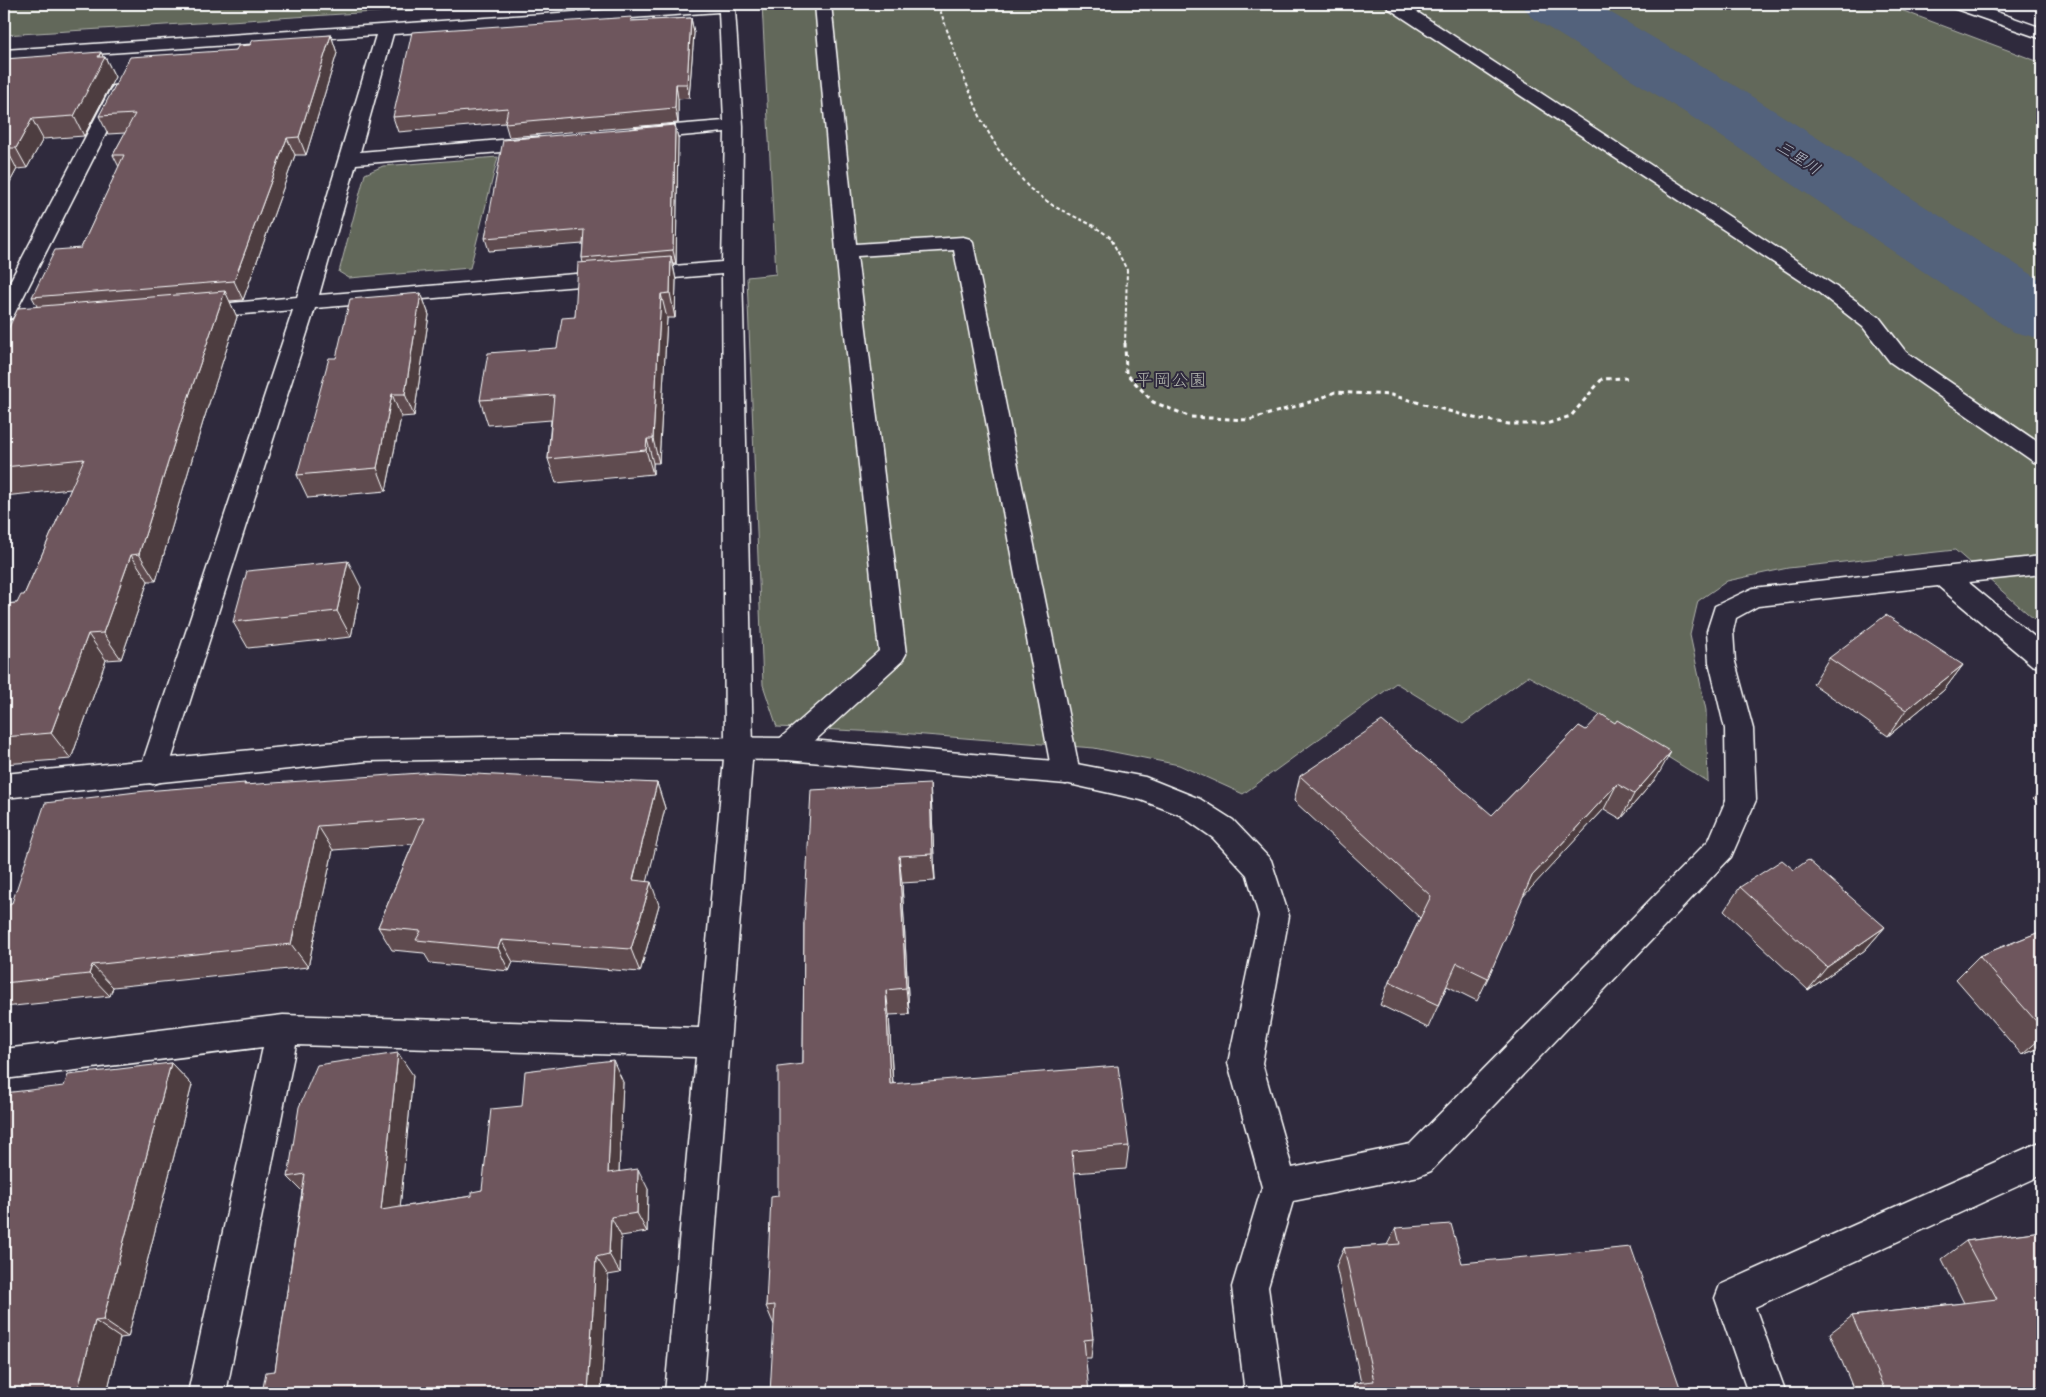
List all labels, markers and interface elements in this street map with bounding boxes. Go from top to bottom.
water label: 三里川 [1771,132,1827,183]
park label: 平岡公園 [1135,364,1207,396]

